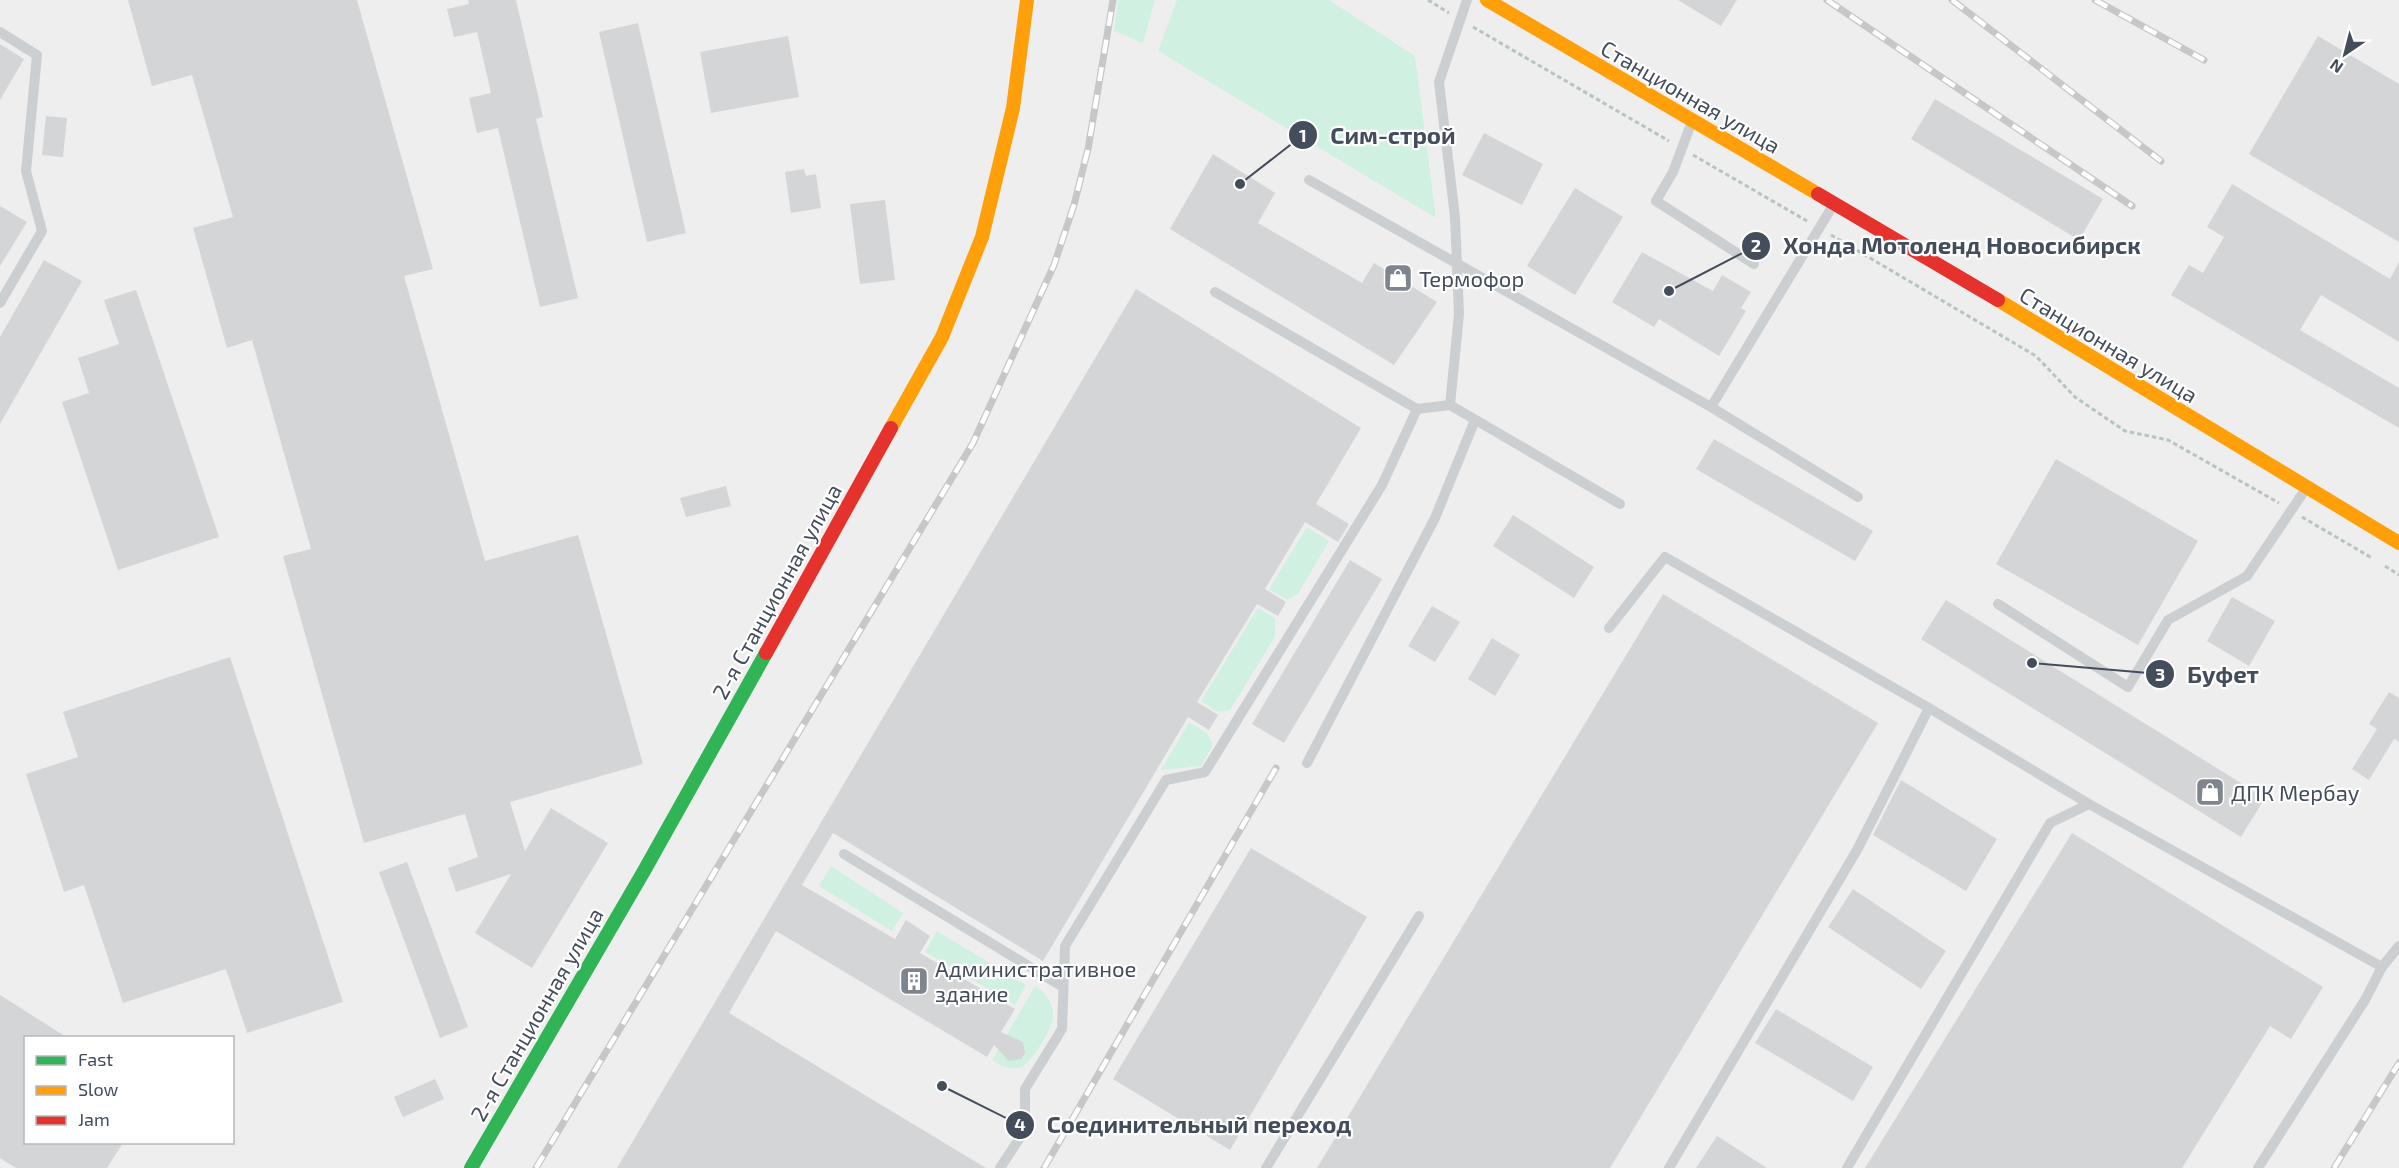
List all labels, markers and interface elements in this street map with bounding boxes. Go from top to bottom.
north arrow [2315,24,2375,84]
street label: Станционная улица [1596,34,1785,159]
text: N [2326,56,2346,78]
callout: Сим-строй [1288,114,1468,156]
text: Сим-строй [1330,120,1456,149]
text: 1 [1299,124,1307,146]
callout: Хонда Мотоленд Новосибирск [1741,225,2153,267]
text: Хонда Мотоленд Новосибирск [1783,230,2141,259]
text: 2 [1751,234,1761,256]
shop icon: Термофор [1382,262,1414,294]
place label: Термофор [1419,265,1524,291]
street label: Станционная улица [2015,281,2203,408]
street label: 2-я Станционная улица [706,479,847,704]
callout: Буфет [2145,653,2271,695]
text: Буфет [2187,659,2259,688]
text: 3 [2155,663,2165,685]
shop icon: ДПК Мербау [2194,776,2226,808]
place label: ДПК Мербау [2231,779,2360,806]
street label: 2-я Станционная улица [464,903,609,1126]
place label: Административное здание [935,955,1136,1006]
building icon: Административное здание [898,965,930,997]
legend [24,1036,234,1144]
text: Fast [78,1048,113,1070]
text: Slow [78,1078,119,1100]
callout: Соединительный переход [1005,1104,1363,1146]
text: Jam [78,1108,110,1130]
text: Соединительный переход [1047,1109,1351,1138]
text: 4 [1014,1113,1026,1135]

